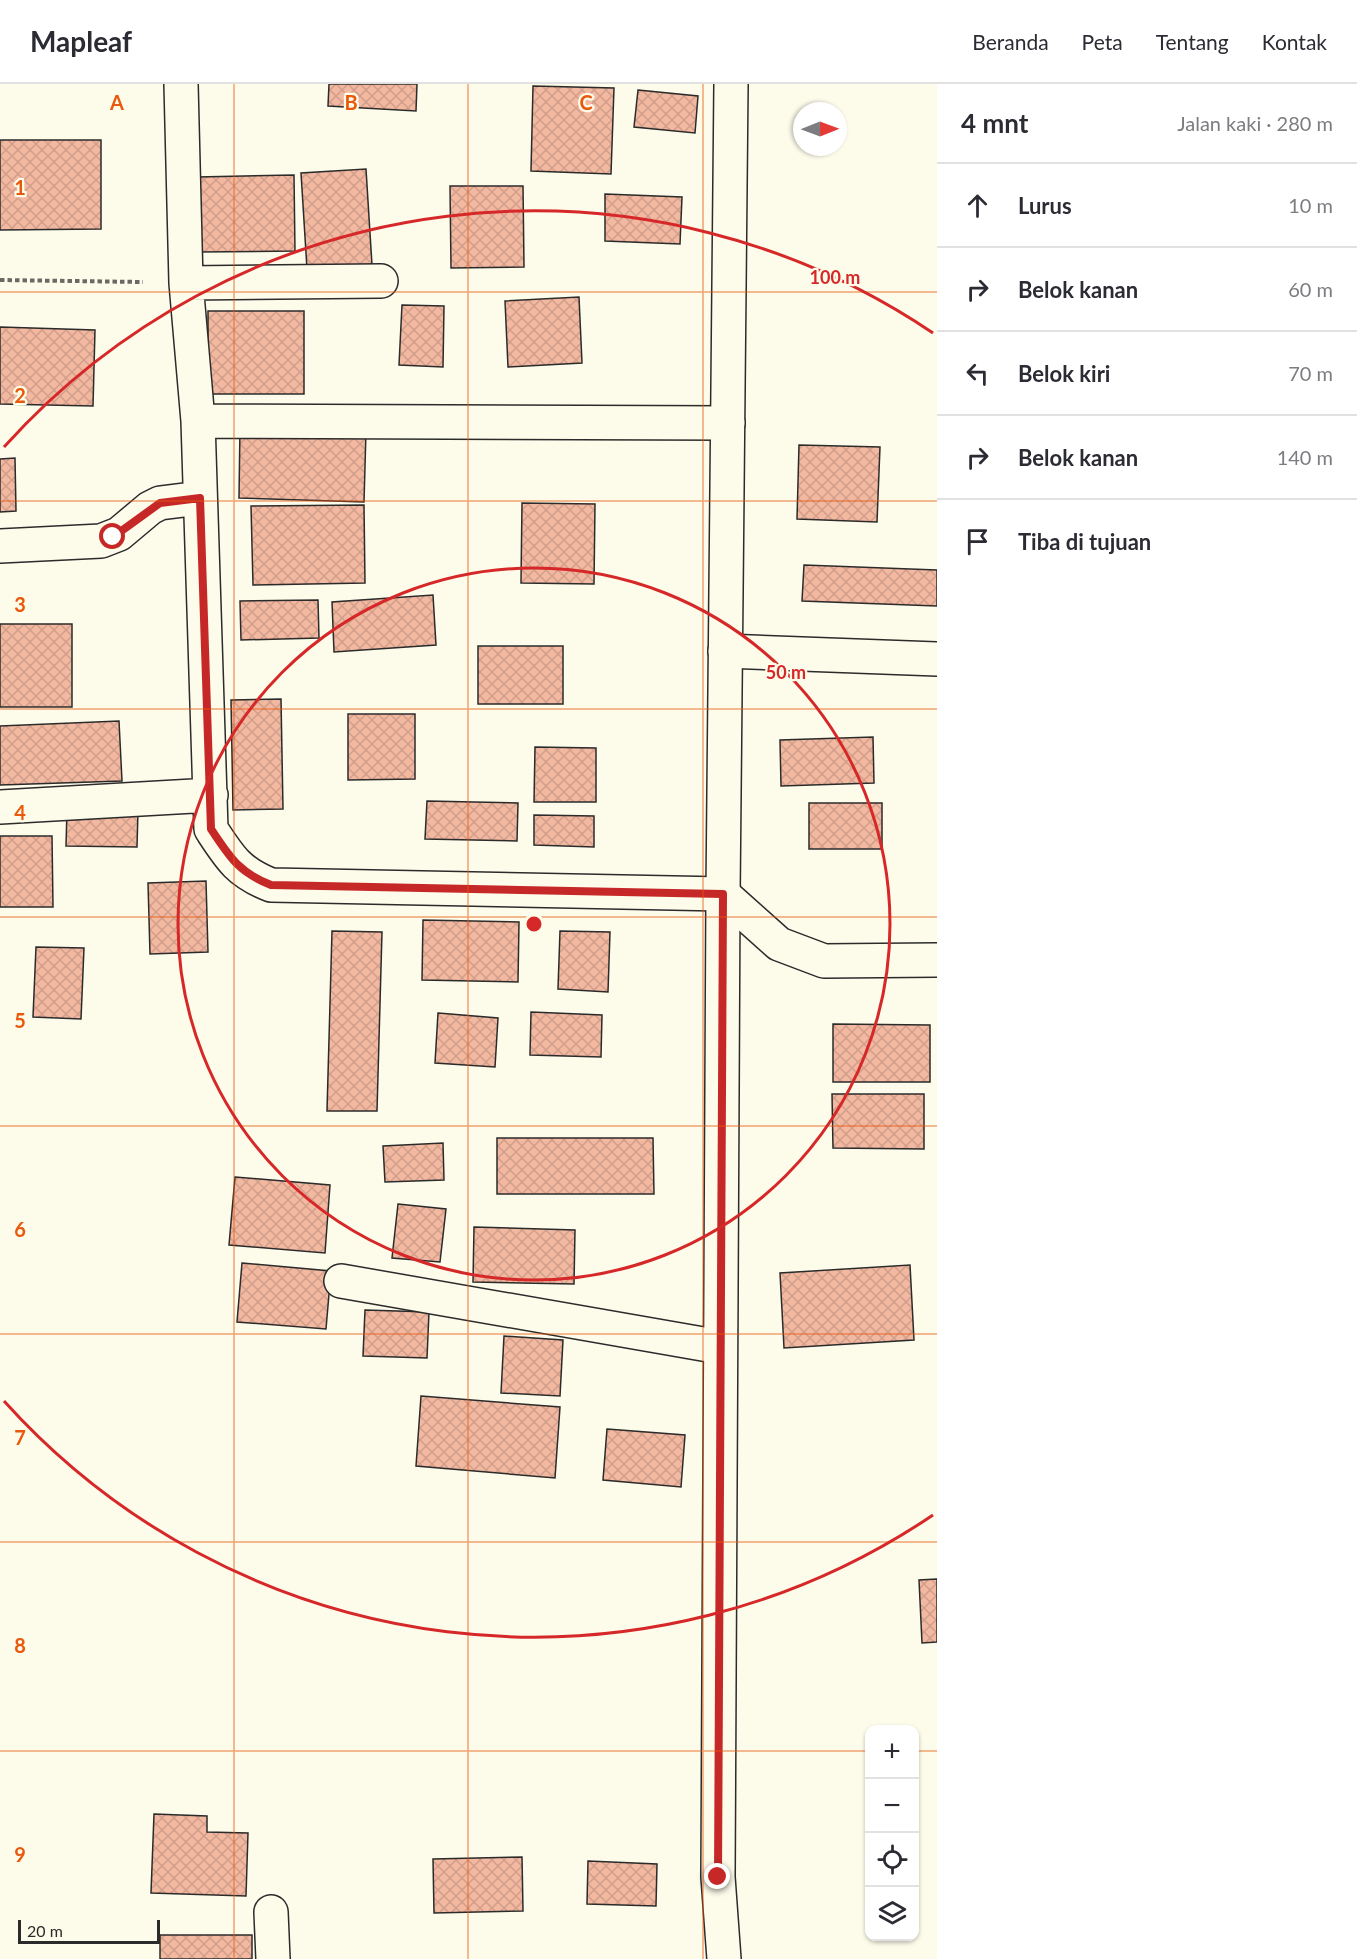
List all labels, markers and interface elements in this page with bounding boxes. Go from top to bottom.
text: Mapleaf [30,24,132,58]
text: Beranda [972,29,1049,54]
text: Peta [1082,29,1123,54]
text: Tentang [1156,29,1229,54]
text: Kontak [1262,29,1327,54]
text: A [109,90,124,114]
text: B [344,90,358,114]
text: C [579,90,593,114]
north arrow [793,102,847,156]
text: 4 mnt [961,107,1028,139]
text: Jalan kaki · 280 m [1177,111,1333,135]
text: 1 [14,175,26,199]
icon: ahead [961,189,994,222]
text: Lurus [1018,192,1072,219]
text: 10 m [1288,193,1333,217]
text: 100 m [810,266,860,288]
icon: right [961,273,994,306]
text: Belok kanan [1018,276,1138,303]
text: 60 m [1288,277,1333,301]
icon: left [961,357,994,390]
text: Belok kiri [1018,360,1110,387]
text: 70 m [1288,361,1333,385]
text: 2 [14,383,26,407]
icon: right [961,441,994,474]
text: Belok kanan [1018,444,1138,471]
text: 140 m [1277,445,1333,469]
route start [99,523,125,549]
icon: arrive [961,525,994,558]
text: Tiba di tujuan [1018,528,1151,555]
text: 3 [14,592,26,616]
text: 50 m [766,661,806,683]
text: 4 [14,800,26,824]
centre of rings [524,914,544,934]
text: 5 [14,1008,26,1032]
text: 6 [14,1217,26,1241]
text: 7 [14,1425,26,1449]
text: 8 [14,1633,26,1657]
map controls [865,1725,919,1941]
button: + [865,1725,919,1779]
button: − [865,1779,919,1833]
button: locate [865,1833,919,1887]
text: 9 [14,1842,26,1866]
route end [704,1863,730,1889]
button: layers [865,1887,919,1941]
scale bar [18,1917,160,1944]
text: 20 m [27,1921,63,1940]

